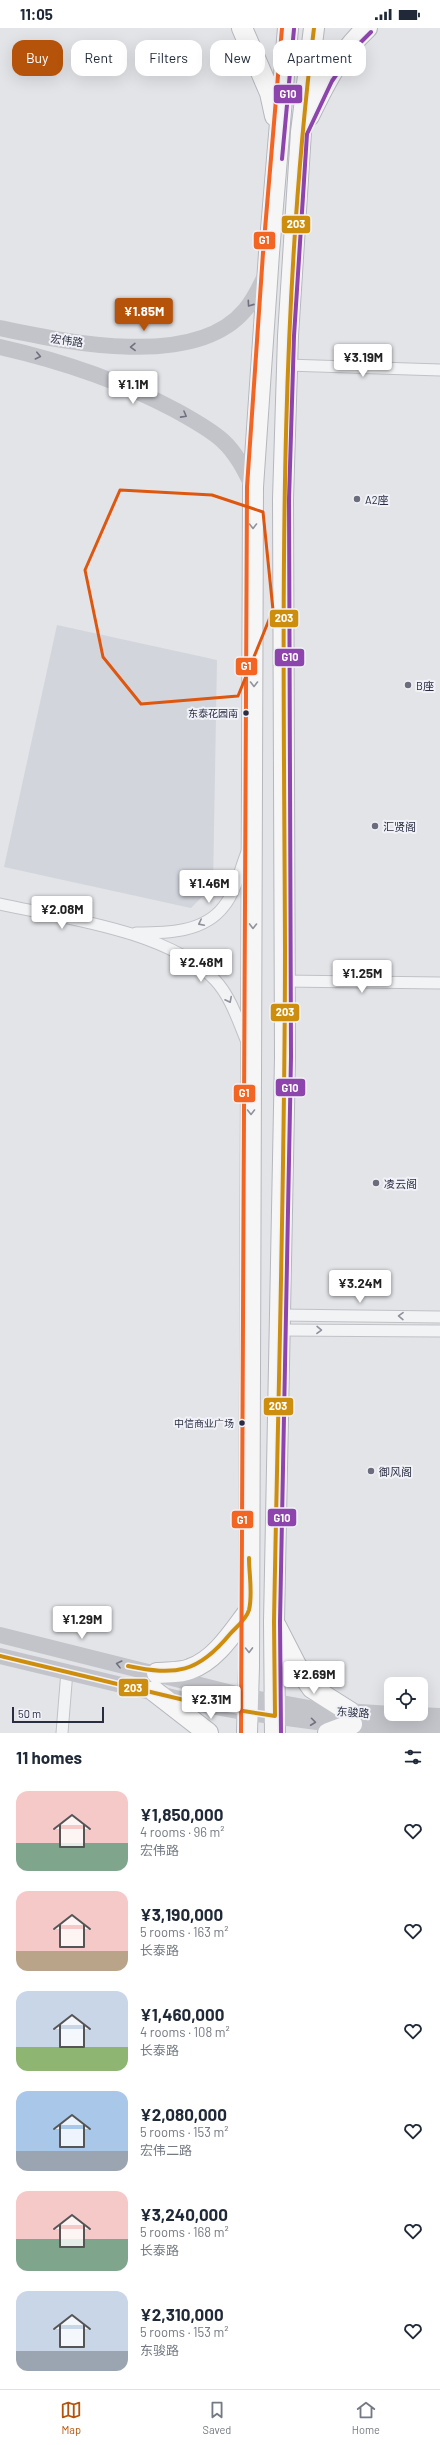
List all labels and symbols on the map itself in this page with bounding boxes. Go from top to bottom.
line badge: G10 [273,84,303,104]
text: G10 [280,87,296,100]
line badge: 203 [281,215,311,234]
text: 203 [287,217,305,230]
line badge: G1 [253,231,276,250]
text: G1 [259,233,269,246]
pin: ¥1.85M [111,298,177,332]
one-way arrow [248,299,255,306]
street label: 宏伟路 [50,331,84,349]
one-way arrow [130,342,136,351]
pin: ¥3.19M [330,344,396,378]
one-way arrow [35,351,41,359]
pin: ¥1.1M [105,371,161,405]
one-way arrow [180,410,187,418]
place label: A2座 [365,493,389,506]
marker: A2座 [352,494,362,504]
one-way arrow [249,523,257,529]
line badge: 203 [269,609,299,628]
text: 203 [275,611,293,624]
line badge: G10 [274,648,305,667]
text: G10 [282,650,298,663]
line badge: G1 [235,657,258,676]
text: G1 [241,659,251,672]
place label: B座 [416,679,434,692]
marker: B座 [403,680,413,690]
one-way arrow [250,681,258,687]
place label: 东泰花园南 [188,707,238,719]
marker: 东泰花园南 [241,708,251,718]
place label: 汇贤阁 [383,820,416,833]
marker: 汇贤阁 [370,821,380,831]
pin: ¥1.46M [176,870,242,904]
pin: ¥2.08M [29,896,95,930]
one-way arrow [198,918,205,926]
one-way arrow [249,923,257,929]
pin: ¥2.48M [168,949,234,983]
pin: ¥1.25M [329,960,395,994]
one-way arrow [224,996,231,1003]
line badge: 203 [270,1003,300,1022]
text: 203 [276,1005,294,1018]
line badge: G10 [275,1078,306,1097]
text: G10 [282,1081,298,1094]
line badge: G1 [233,1084,256,1103]
text: G1 [239,1086,249,1099]
one-way arrow [247,1109,255,1115]
place label: 凌云阁 [384,1177,417,1190]
marker: 凌云阁 [371,1178,381,1188]
pin: ¥3.24M [327,1270,393,1304]
one-way arrow [398,1312,404,1320]
one-way arrow [316,1326,322,1334]
line badge: 203 [263,1397,294,1416]
text: 203 [269,1399,287,1412]
place label: 中信商业广场 [174,1417,234,1429]
marker: 中信商业广场 [237,1418,247,1428]
place label: 御风阁 [378,1465,412,1478]
marker: 御风阁 [366,1466,376,1476]
line badge: G10 [267,1508,297,1527]
line badge: G1 [231,1510,254,1529]
text: G10 [274,1511,290,1524]
text: G1 [237,1513,247,1526]
pin: ¥1.29M [49,1606,115,1640]
one-way arrow [245,1647,253,1653]
one-way arrow [115,1660,122,1668]
pin: ¥2.69M [281,1661,347,1695]
line badge: 203 [118,1678,149,1697]
text: 203 [124,1681,142,1694]
pin: ¥2.31M [178,1686,244,1720]
street label: 东骏路 [336,1704,370,1720]
scale bar [12,1705,104,1724]
one-way arrow [310,1717,316,1726]

